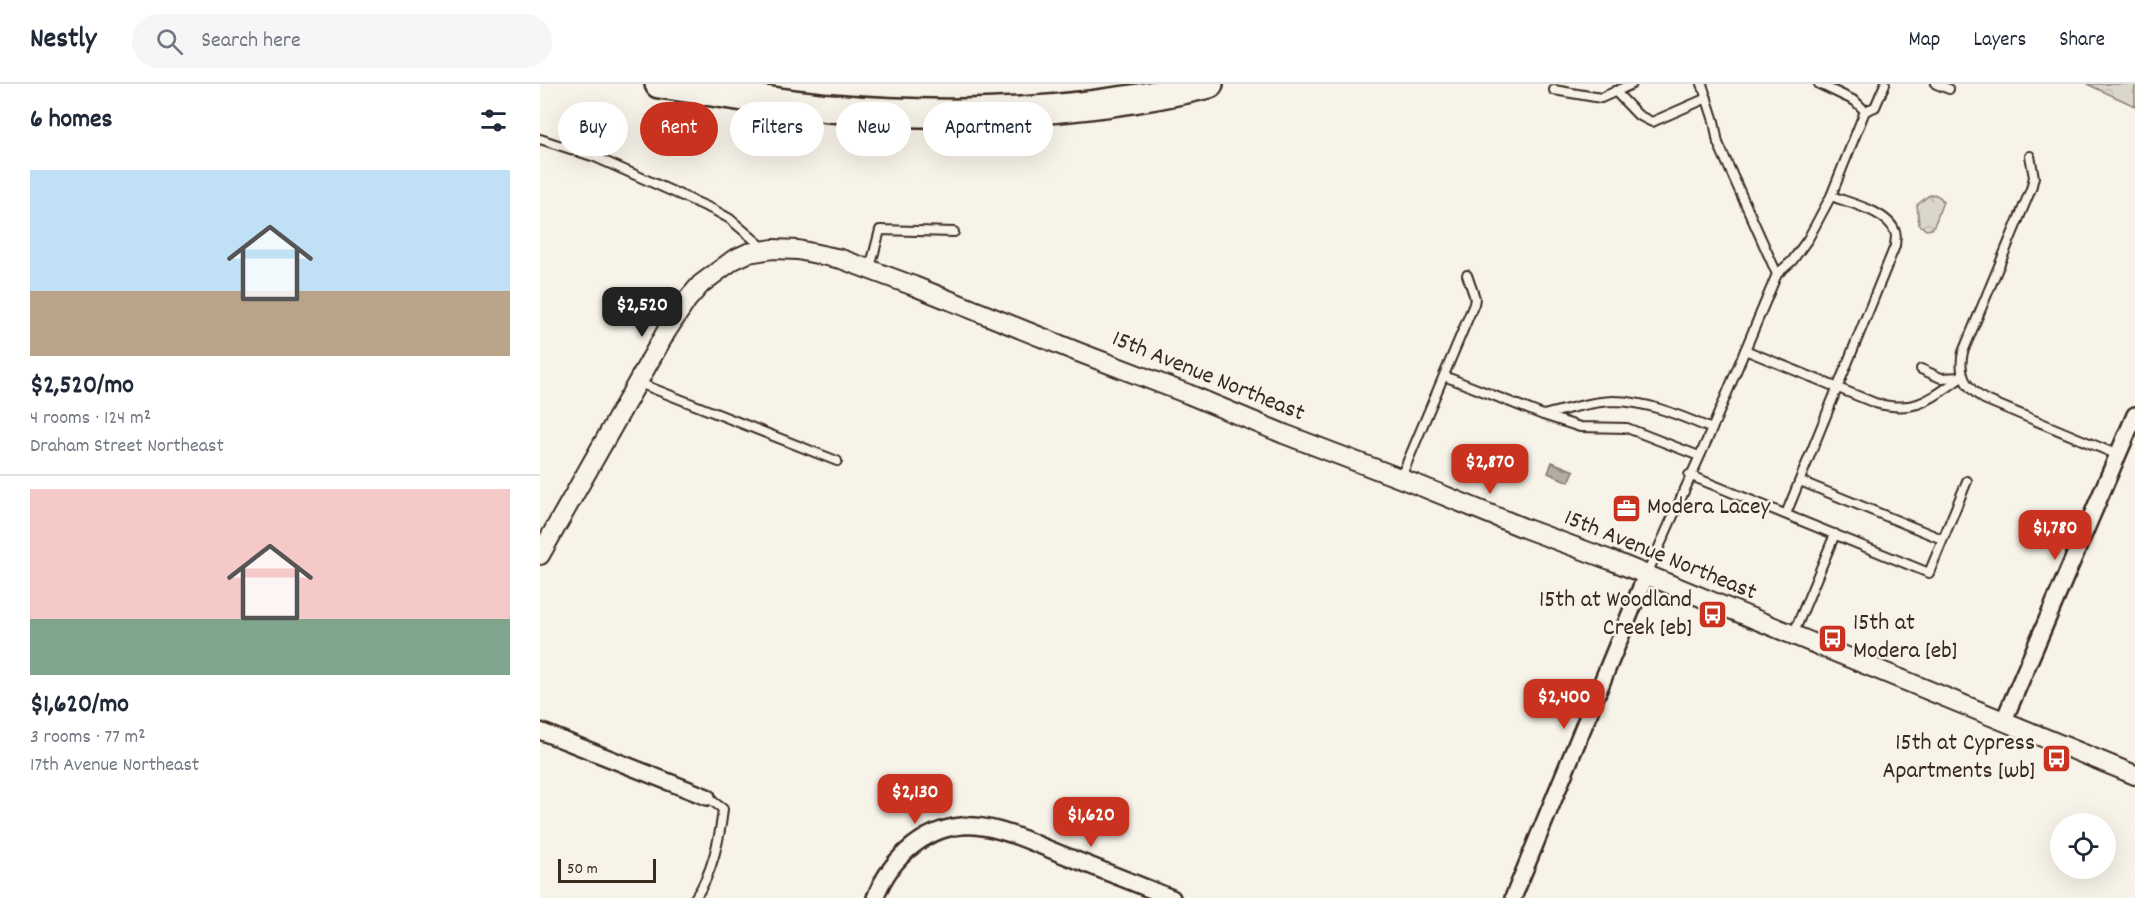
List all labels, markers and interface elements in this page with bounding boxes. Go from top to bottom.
search box [132,14,552,68]
text: Nestly [30,21,96,61]
icon: search [153,25,186,58]
text: Search here [201,26,301,57]
text: Map [1909,26,1940,56]
text: Layers [1973,26,2026,56]
text: Share [2059,26,2105,56]
text: 6 homes [30,102,112,139]
chip: Buy [558,102,628,156]
chip: Rent [640,102,718,156]
chip: Filters [730,102,824,156]
chip: New [836,102,911,156]
chip: Apartment [923,102,1053,156]
icon: filters [477,104,510,137]
icon: home [216,209,324,317]
pin: $2,520 [593,287,691,338]
text: $2,520 [616,292,668,320]
street label: 15th Avenue Northeast [1107,323,1310,431]
text: $2,520/mo [30,368,134,405]
text: 4 rooms · 124 m² [30,405,151,433]
text: Draham Street Northeast [30,433,224,461]
pin: $2,870 [1441,444,1539,495]
text: $2,870 [1465,449,1515,477]
place label: Modera Lacey [1647,491,1771,525]
office icon: Modera Lacey [1610,492,1642,524]
street label: 15th Avenue Northeast [1559,502,1762,610]
pin: $1,780 [2006,510,2104,561]
text: $1,780 [2033,515,2077,543]
icon: home [216,528,324,636]
place label: 15th at Woodland Creek [eb] [1539,584,1692,646]
bus stop icon: 15th at Woodland Creek [eb] [1697,599,1729,631]
place label: 15th at Modera [eb] [1853,607,1957,669]
bus stop icon: 15th at Modera [eb] [1816,622,1848,654]
pin: $2,400 [1515,679,1613,730]
text: $2,400 [1538,684,1590,712]
text: $1,620/mo [30,687,129,724]
text: 3 rooms · 77 m² [30,724,146,752]
place label: 15th at Cypress Apartments [wb] [1882,727,2035,789]
bus stop icon: 15th at Cypress Apartments [wb] [2040,742,2072,774]
text: 17th Avenue Northeast [30,752,199,780]
pin: $2,130 [866,774,964,825]
text: $2,130 [892,779,938,807]
pin: $1,620 [1042,797,1140,848]
text: $1,620 [1067,802,1115,830]
map controls [2050,813,2116,879]
button: locate [2050,813,2116,879]
scale bar [558,856,656,884]
text: 50 m [567,858,598,881]

